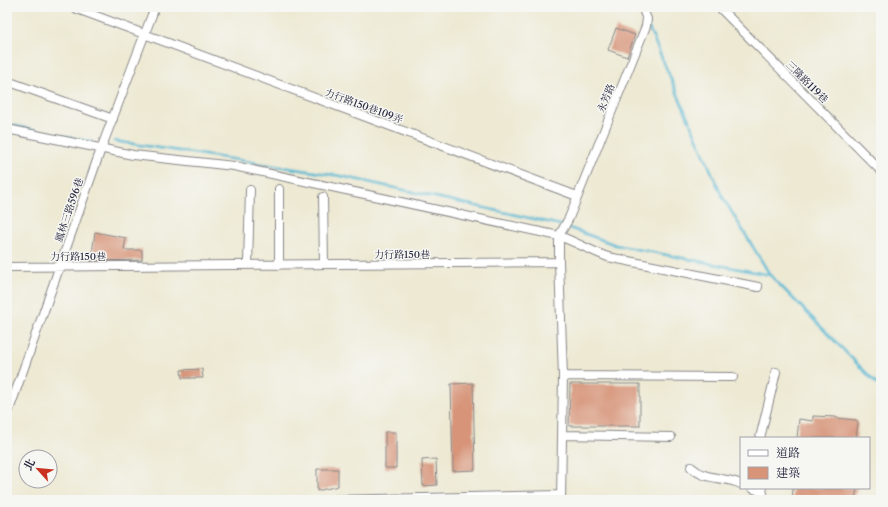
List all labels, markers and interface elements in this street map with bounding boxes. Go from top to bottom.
street label: 三隆路119巷 [783,58,831,106]
street label: 永芳路 [594,82,618,114]
street label: 力行路150巷109弄 [323,86,405,126]
street label: 鳳林三路596巷 [52,176,86,244]
street label: 力行路150巷 [374,248,430,261]
street label: 力行路150巷 [50,250,106,263]
legend [740,437,870,489]
text: 道路 [776,445,800,460]
north arrow [18,449,58,489]
text: 北 [20,456,38,473]
text: 建築 [776,465,800,480]

